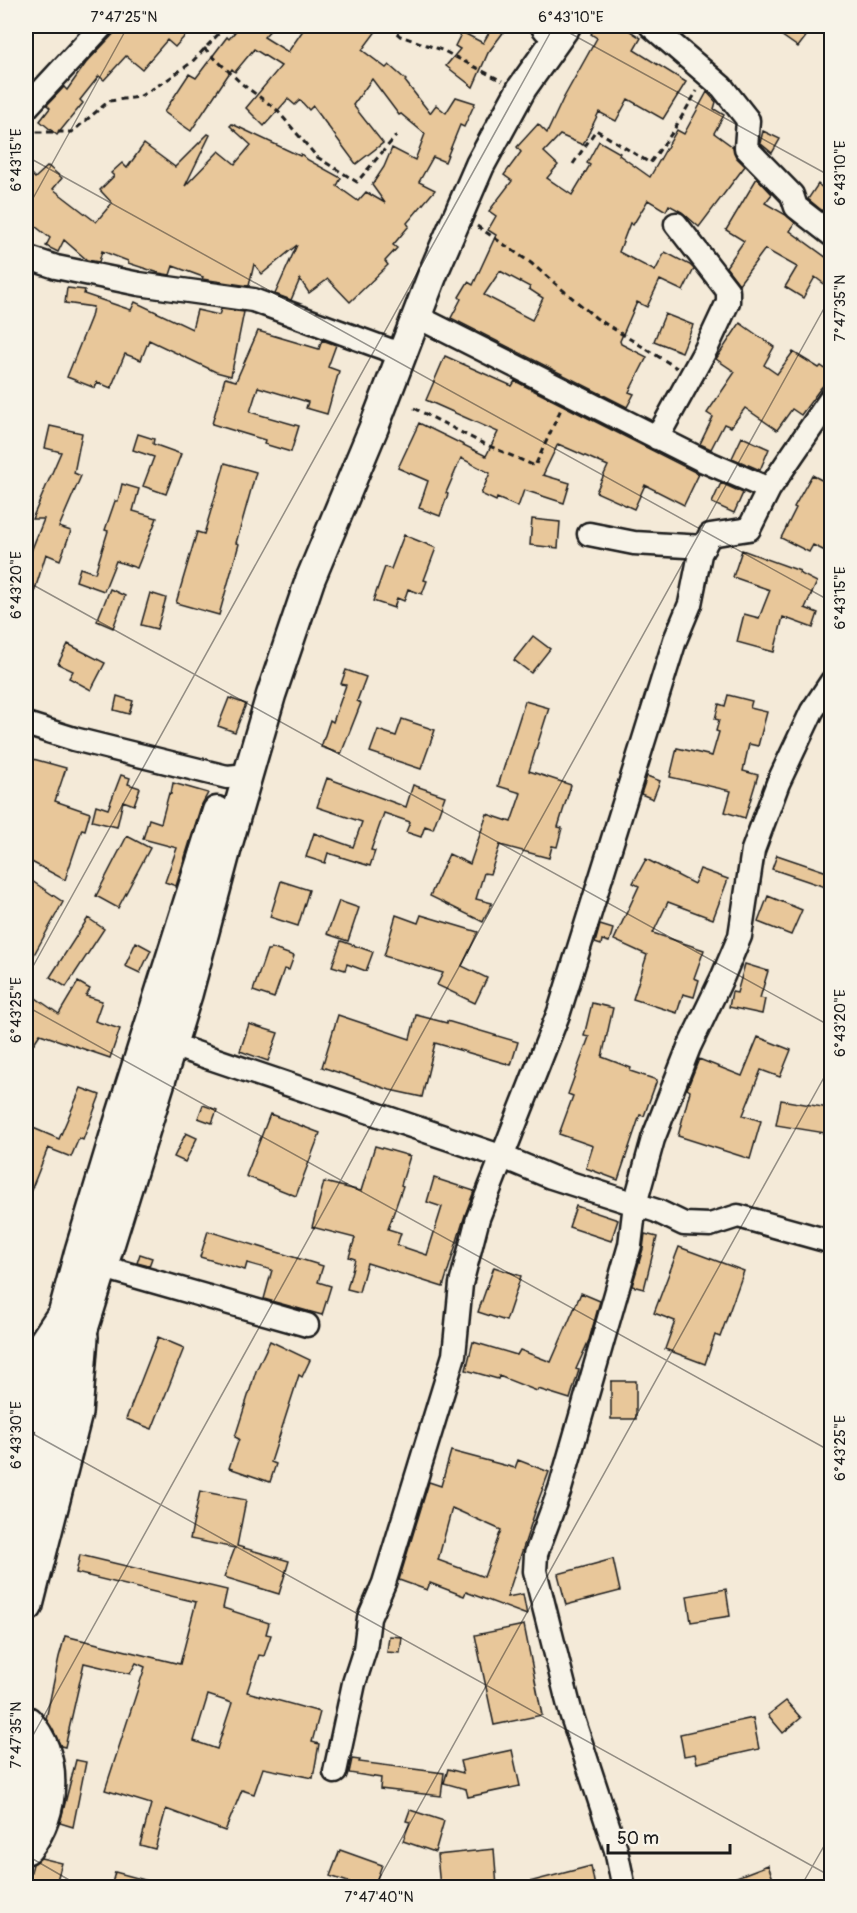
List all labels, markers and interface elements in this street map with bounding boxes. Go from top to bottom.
text: 7°47'25"N [91,8,157,27]
text: 6°43'10"E [538,8,604,27]
text: 6°43'15"E [7,128,26,192]
text: 6°43'10"E [831,140,850,206]
text: 7°47'35"N [831,275,850,341]
text: 6°43'20"E [7,551,26,619]
text: 6°43'15"E [831,566,850,630]
text: 6°43'25"E [7,977,26,1043]
text: 6°43'20"E [831,989,850,1057]
text: 6°43'30"E [7,1401,26,1469]
text: 6°43'25"E [831,1415,850,1481]
text: 7°47'35"N [7,1702,26,1768]
scale bar [608,1817,730,1855]
text: 50 m [617,1827,659,1850]
text: 7°47'40"N [344,1888,414,1907]

